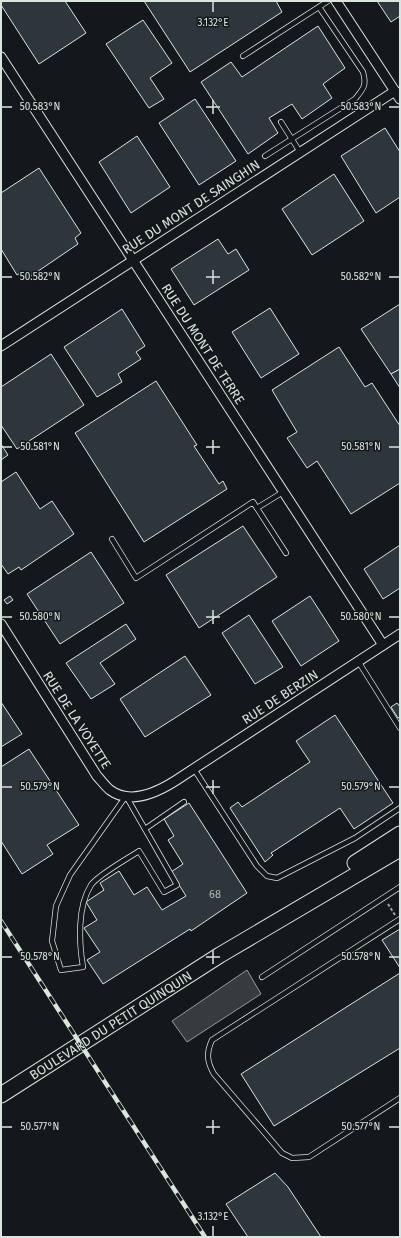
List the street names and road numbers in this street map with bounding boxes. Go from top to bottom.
street label: RUE DU MONT DE SAINGHIN [119,157,263,257]
street label: RUE DU MONT DE TERRE [158,281,248,407]
street label: RUE DE BERZIN [239,667,321,727]
street label: RUE DE LA VOYETTE [40,668,114,772]
street label: BOULEVARD DU PETIT QUINQUIN [27,968,194,1082]

